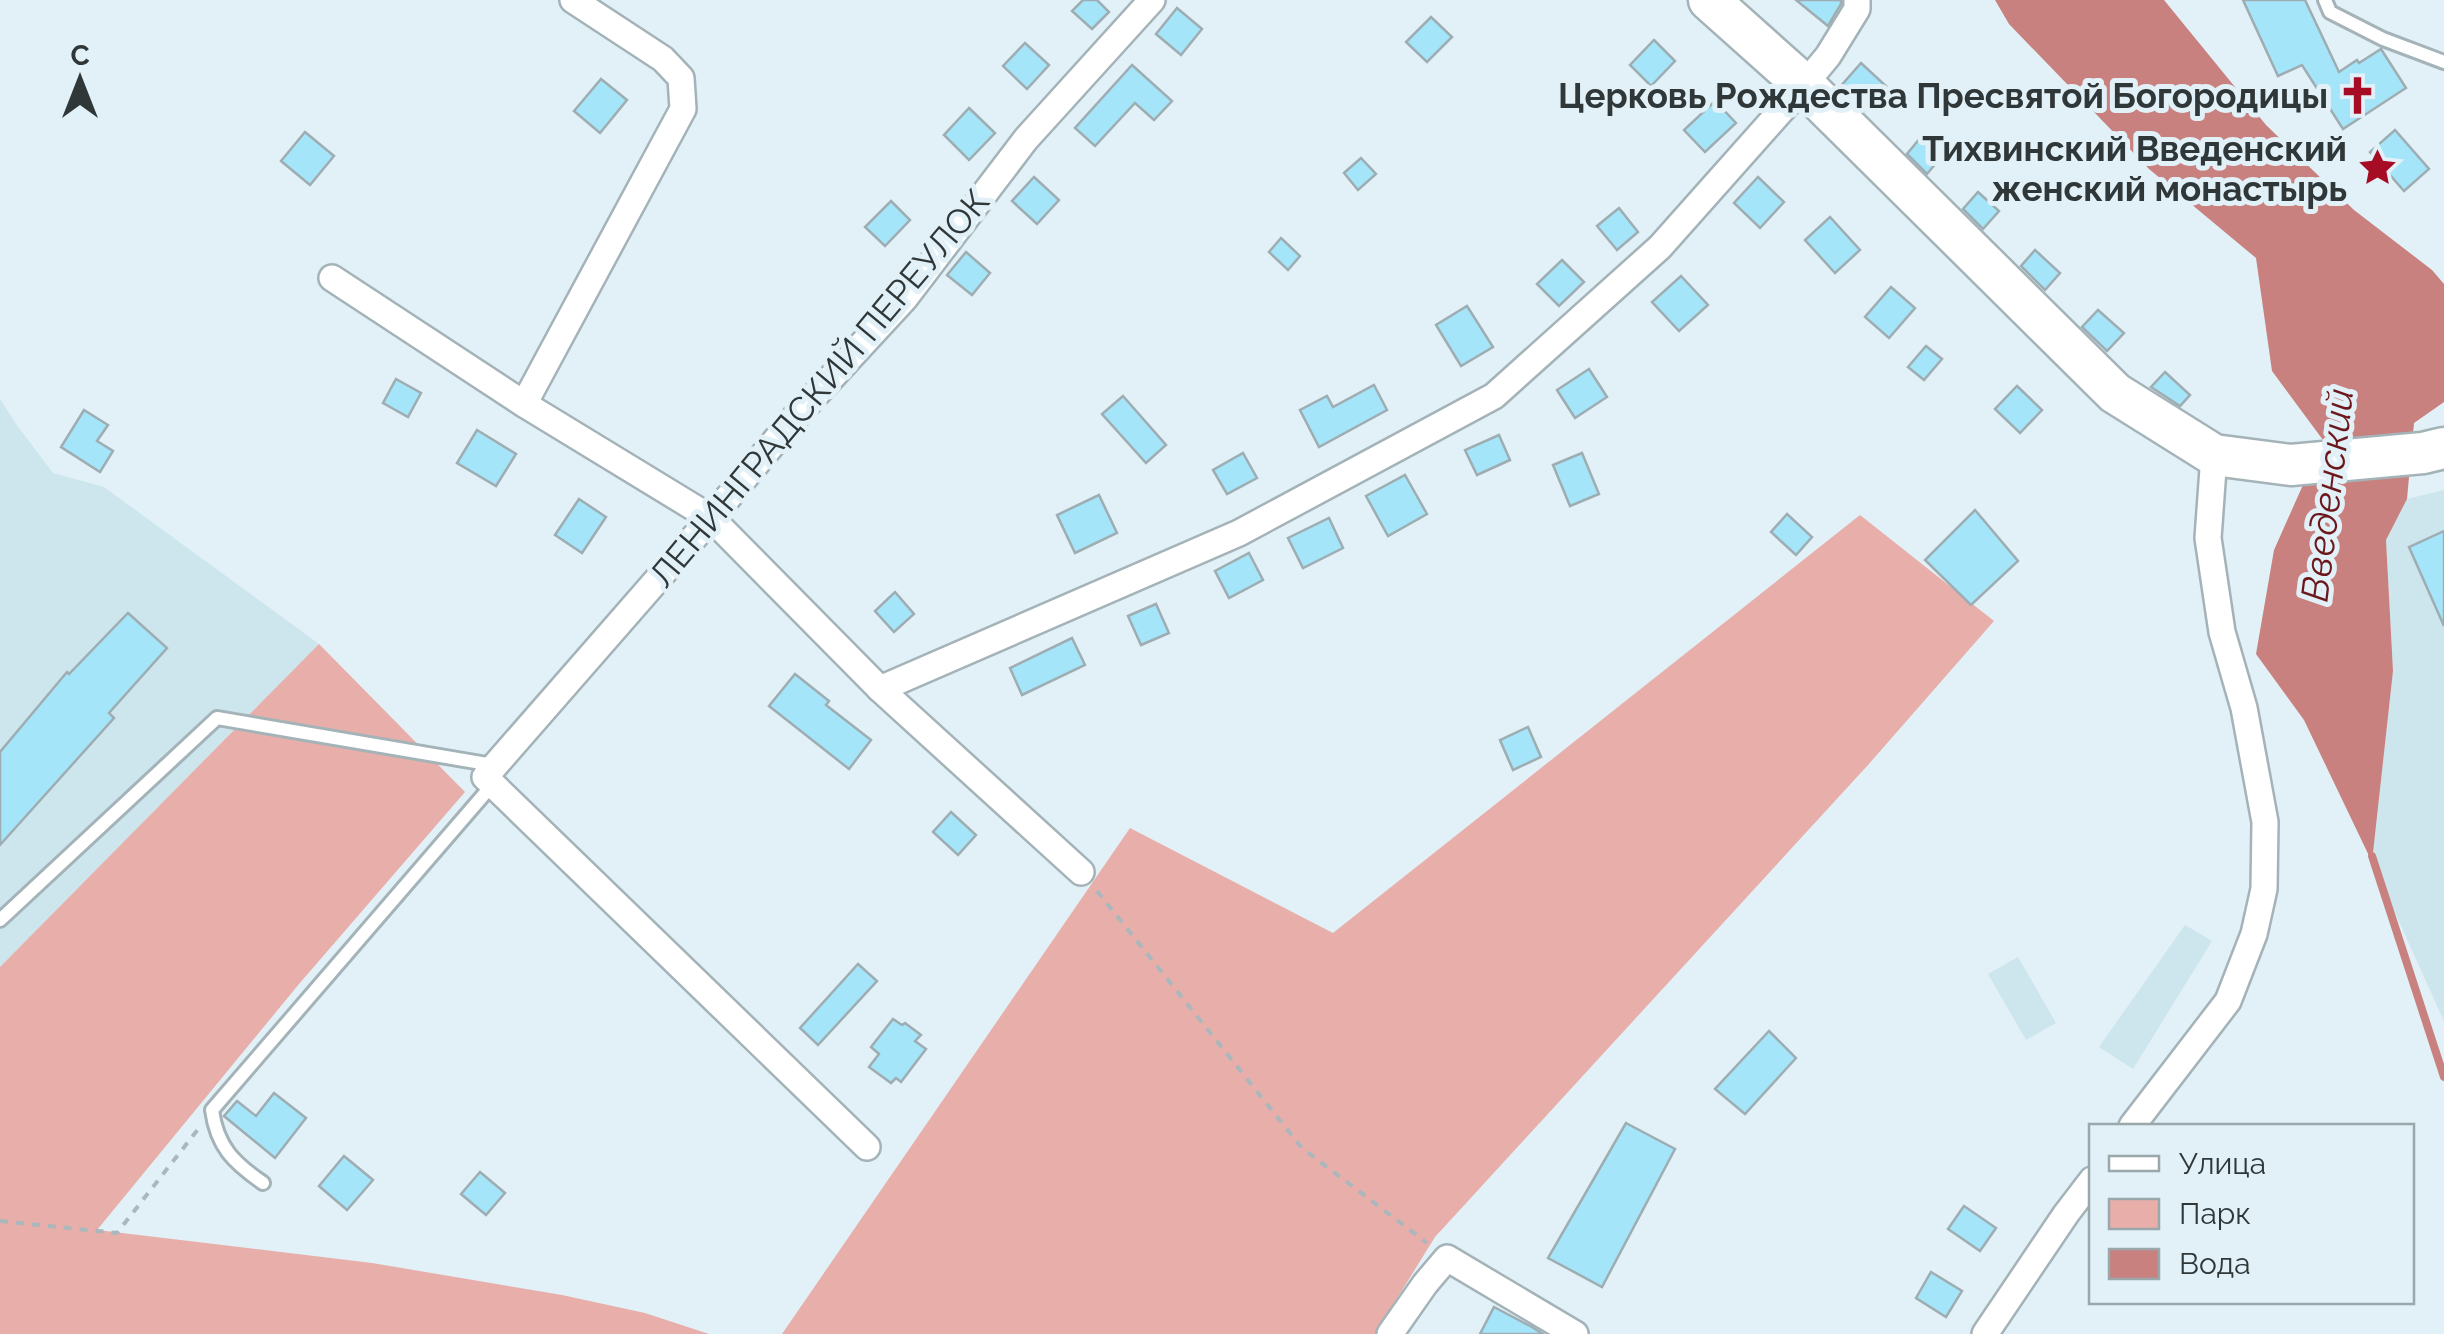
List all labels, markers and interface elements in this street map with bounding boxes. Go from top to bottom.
north arrow [30,30,130,130]
text: С [70,39,90,72]
church icon: Церковь Рождества Пресвятой Богородицы [2337,74,2379,116]
place label: Церковь Рождества Пресвятой Богородицы [1558,75,2328,116]
place label: Тихвинский Введенский женский монастырь [1922,128,2347,209]
place icon: Тихвинский Введенский женский монастырь [2356,147,2398,189]
street label: ЛЕНИНГРАДСКИЙ ПЕРЕУЛОК [641,181,997,595]
water label: Введенский [2292,386,2362,604]
legend [2089,1124,2414,1304]
text: Улица [2179,1146,2266,1181]
text: Парк [2179,1196,2251,1231]
text: Вода [2179,1246,2251,1281]

